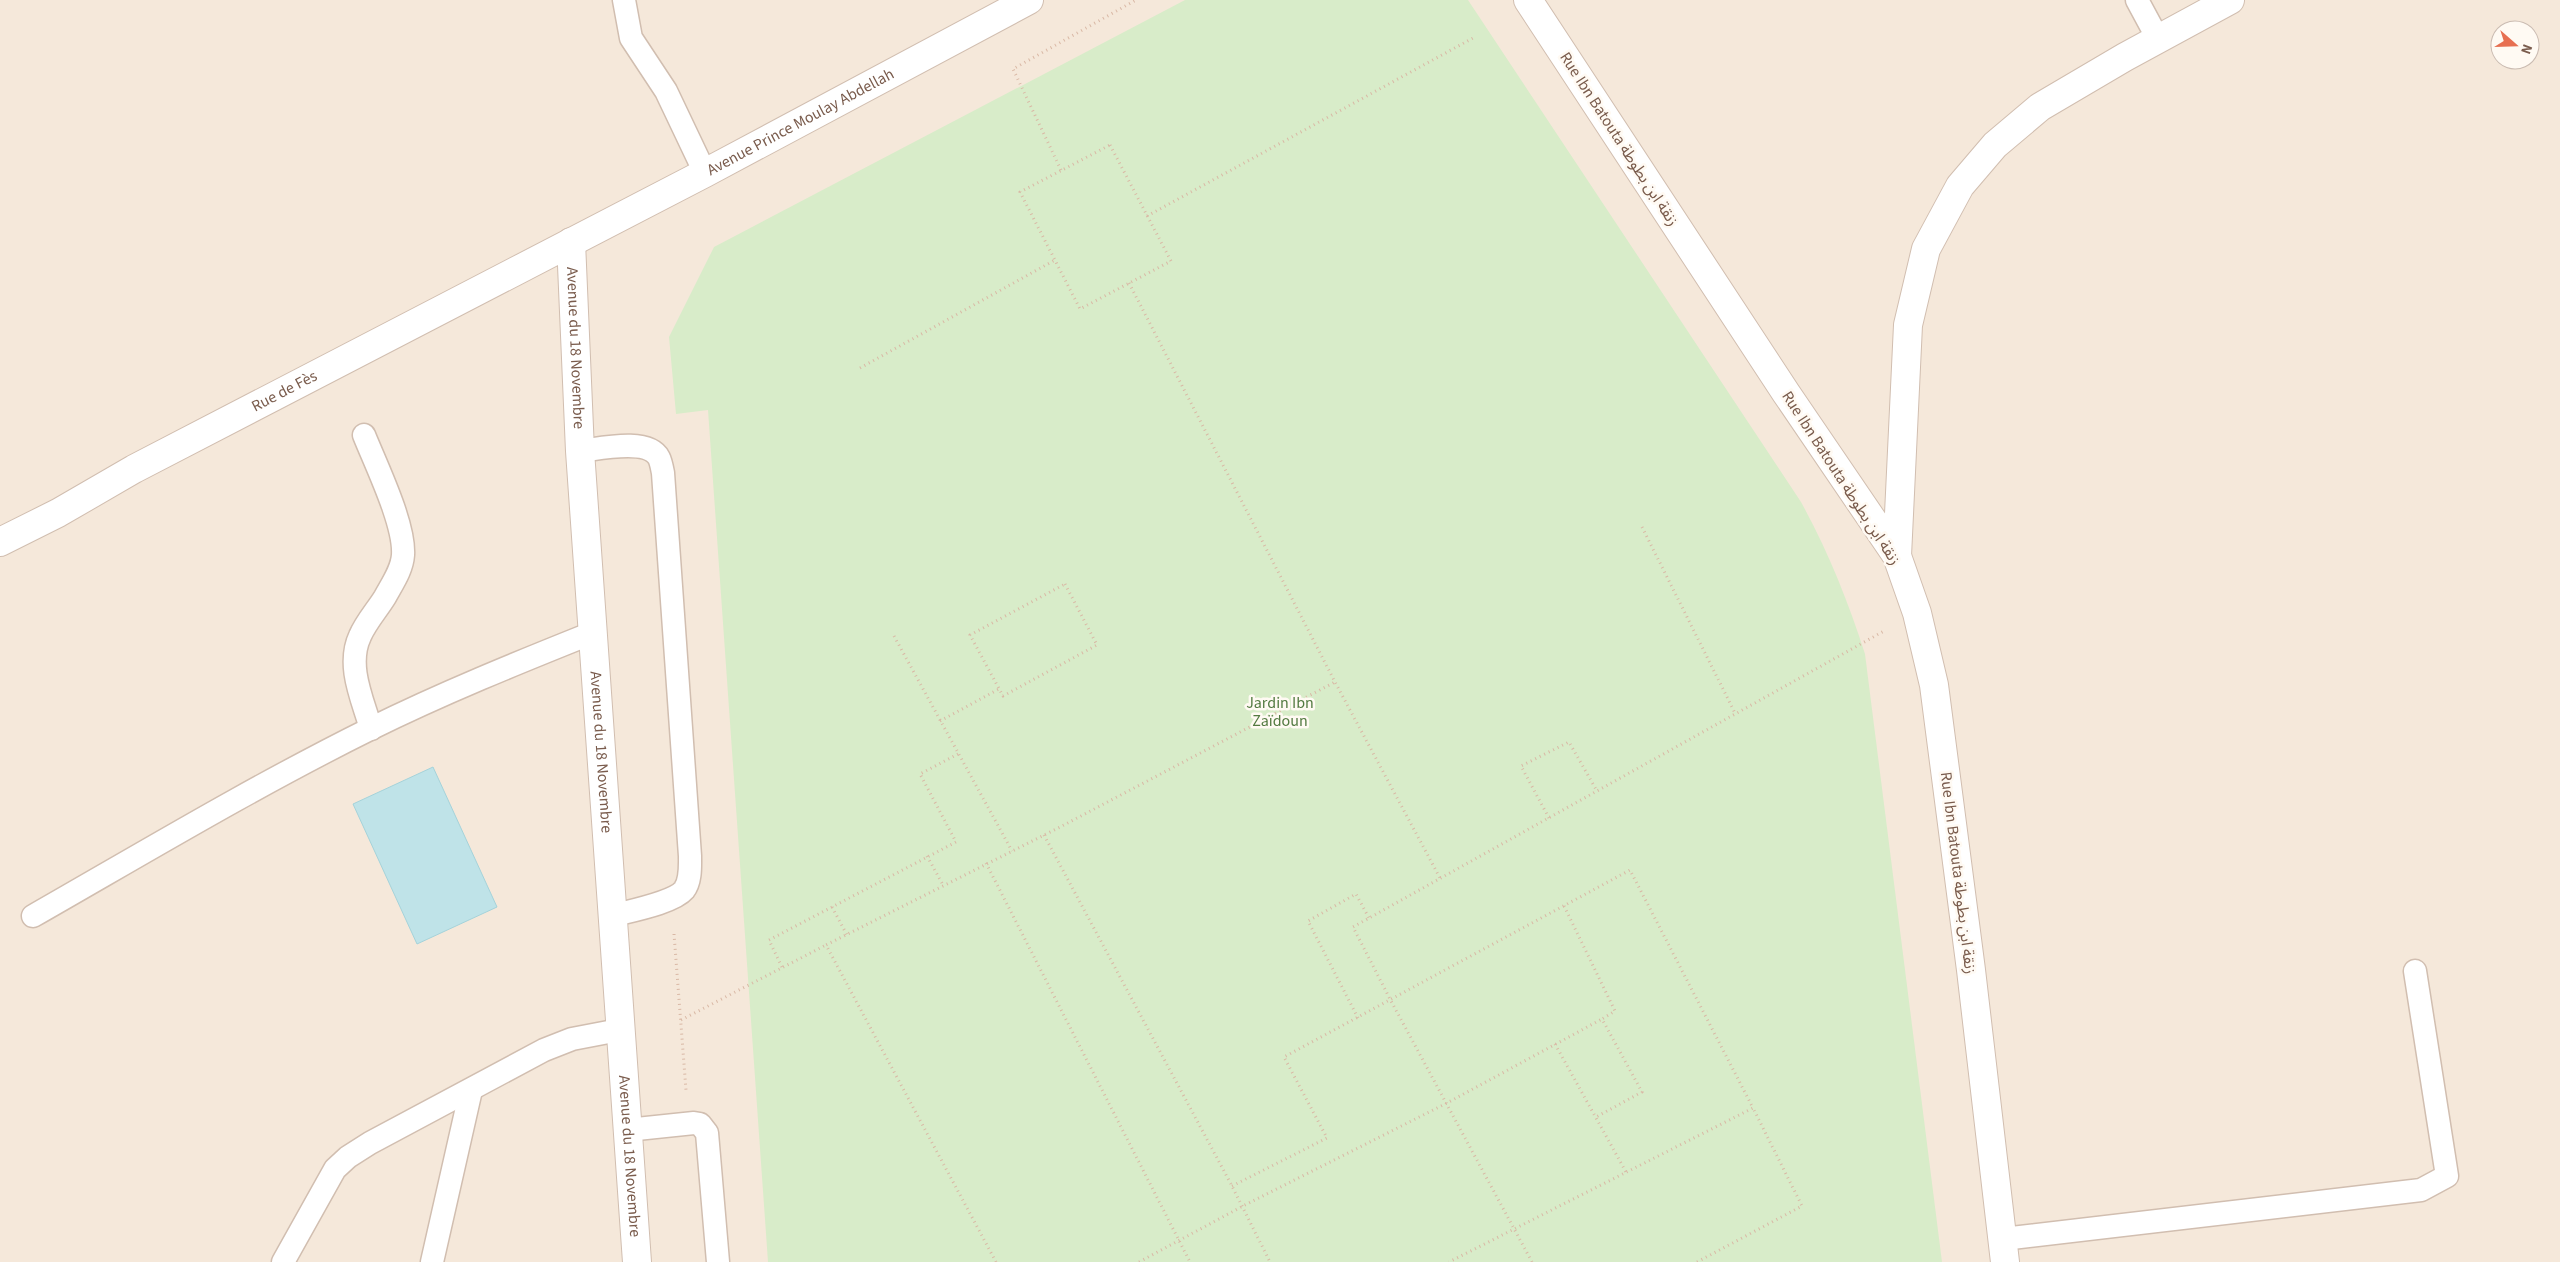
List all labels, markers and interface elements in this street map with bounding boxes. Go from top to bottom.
north arrow [2490,20,2540,70]
text: N [2515,41,2537,57]
street label: Rue Ibn Batouta زنقة ابن بطوطة [1554,48,1684,230]
street label: Avenue Prince Moulay Abdellah [703,63,898,181]
street label: Avenue du 18 Novembre [561,266,590,430]
street label: Rue de Fès [248,365,321,417]
street label: Rue Ibn Batouta زنقة ابن بطوطة [1776,387,1906,569]
street label: Avenue du 18 Novembre [584,670,618,834]
park label: Jardin Ibn Zaïdoun [1246,692,1314,732]
street label: Rue Ibn Batouta زنقة ابن بطوطة [1935,771,1981,975]
street label: Avenue du 18 Novembre [613,1074,646,1238]

